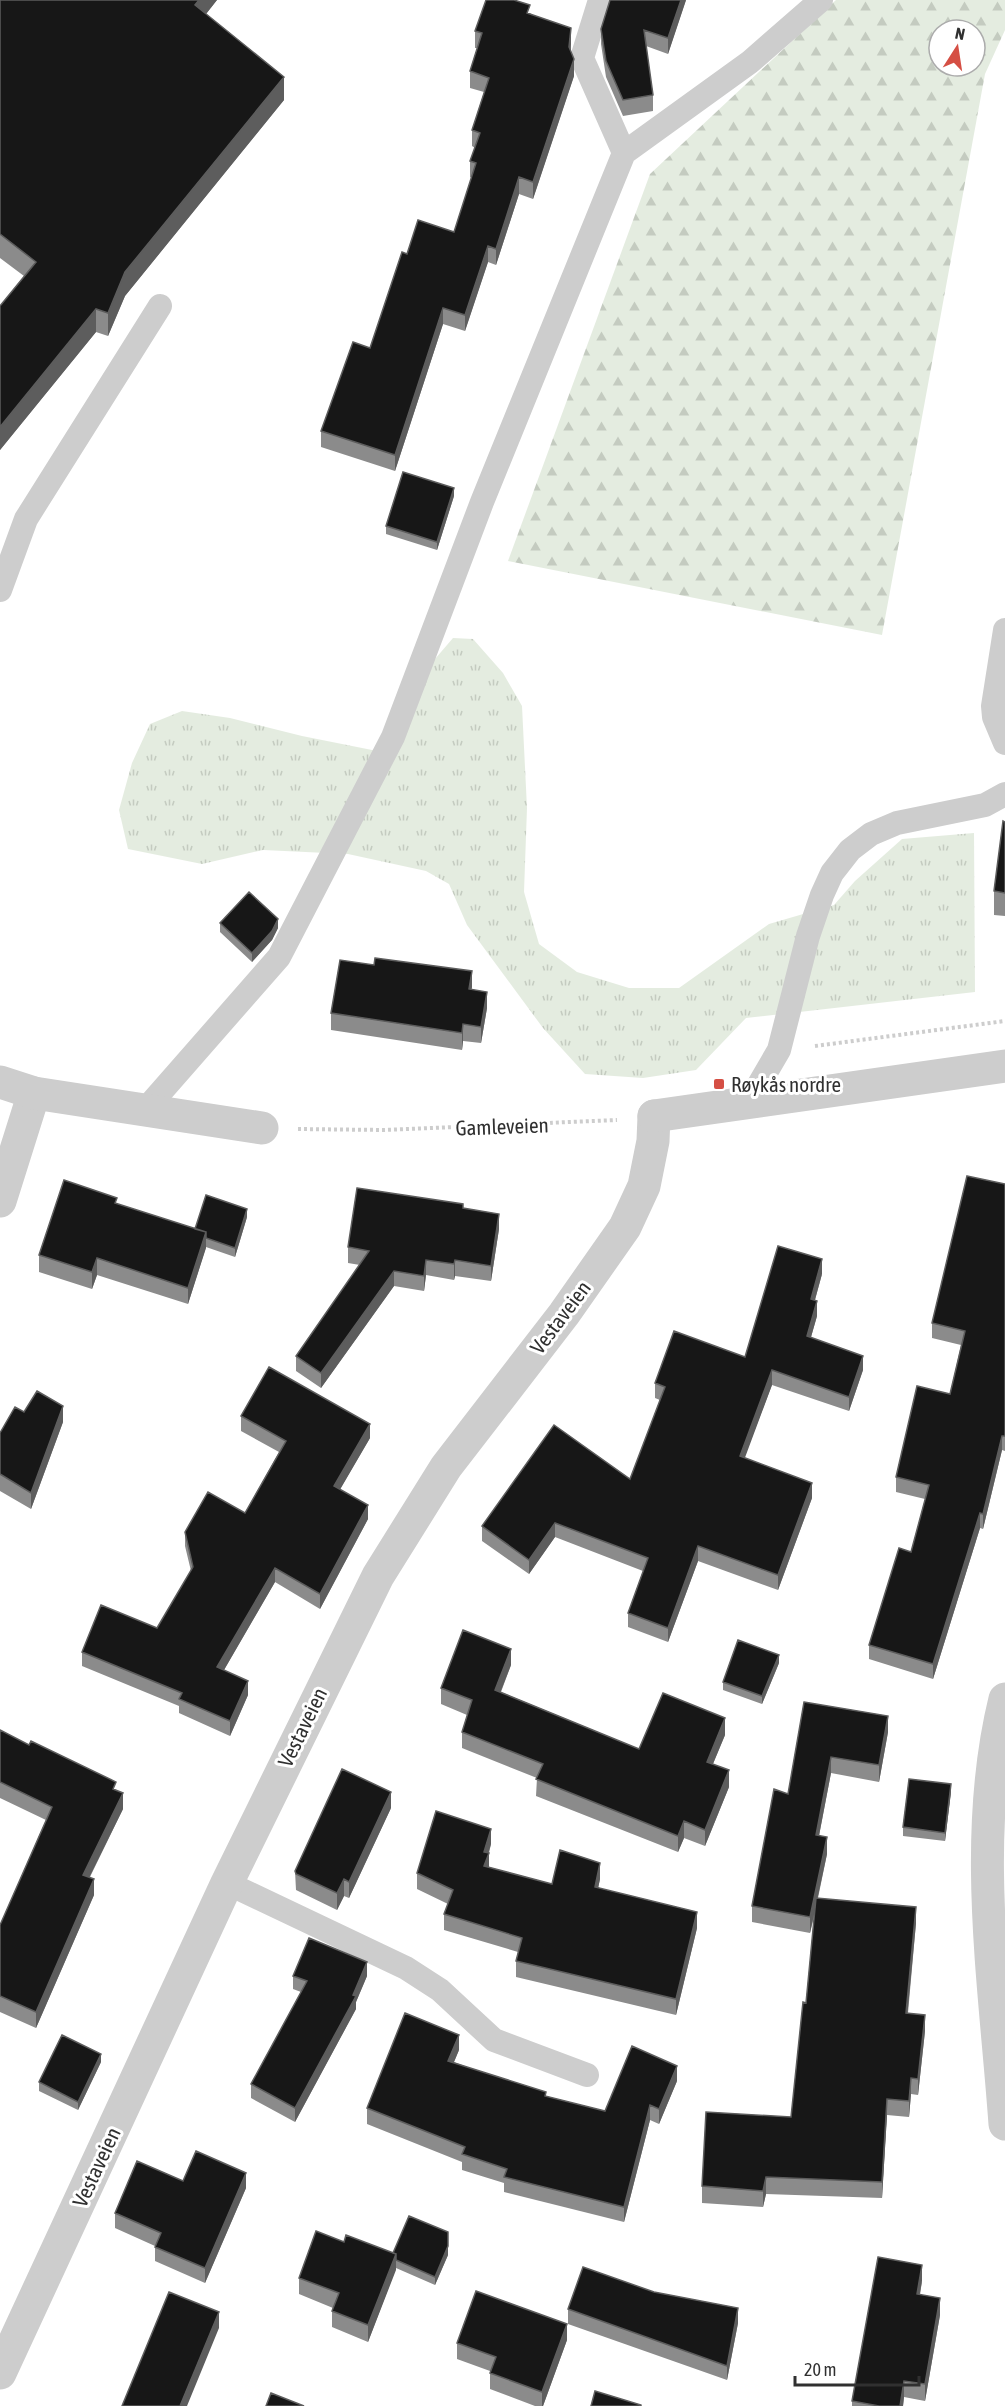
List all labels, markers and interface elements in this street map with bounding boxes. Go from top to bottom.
north arrow [927,18,987,78]
text: N [954,24,967,43]
place label: Røykås nordre [731,1072,841,1096]
marker: Røykås nordre [712,1077,726,1091]
street label: Gamleveien [455,1112,549,1140]
street label: Vestaveien [525,1276,595,1358]
street label: Vestaveien [273,1684,331,1770]
street label: Vestaveien [67,2123,125,2211]
scale bar [795,2349,920,2387]
text: 20 m [804,2359,836,2380]

